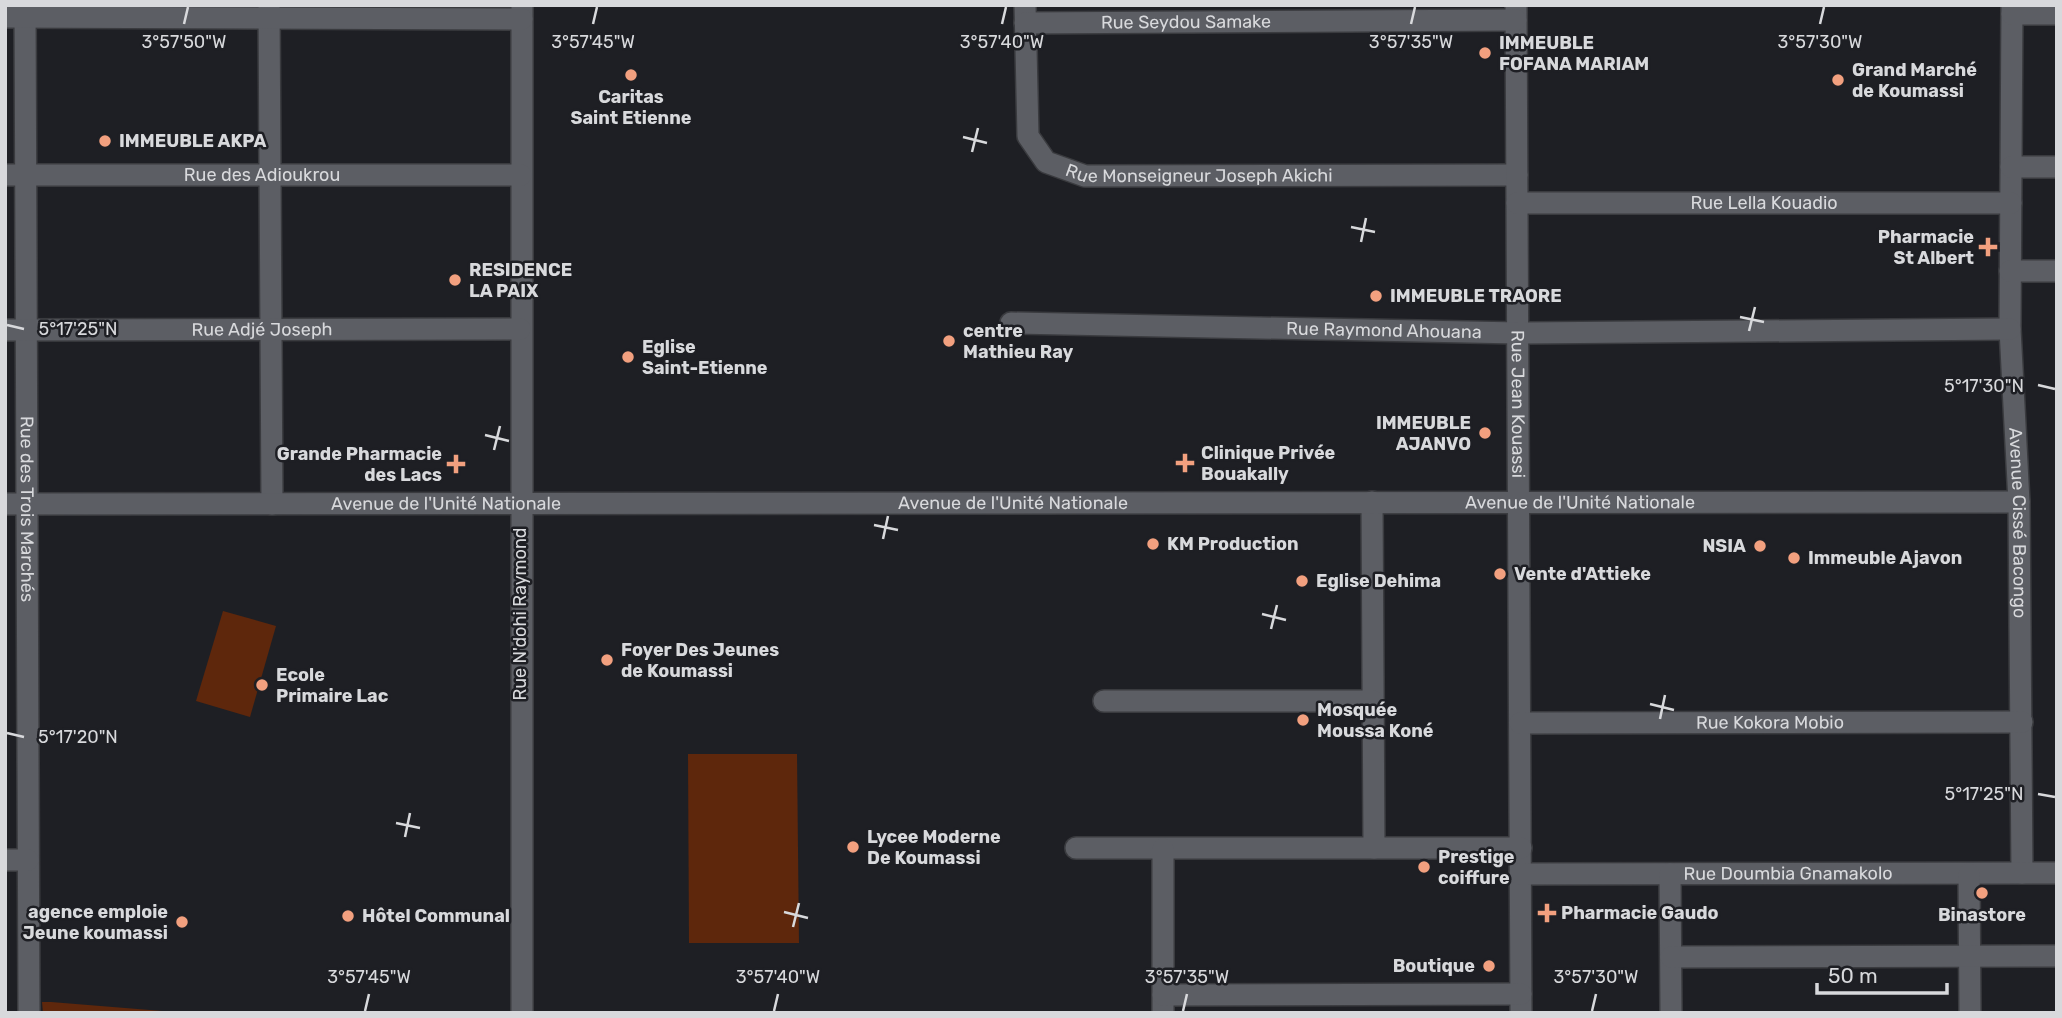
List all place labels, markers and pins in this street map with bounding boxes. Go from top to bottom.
place label: IMMEUBLE FOFANA MARIAM [1499,32,1649,75]
marker: IMMEUBLE FOFANA MARIAM [1477,45,1493,61]
place label: Grand Marché de Koumassi [1852,59,1977,102]
marker: Caritas Saint Etienne [623,67,639,83]
marker: Grand Marché de Koumassi [1830,72,1846,88]
place label: Caritas Saint Etienne [571,86,692,129]
place label: IMMEUBLE AKPA [119,130,267,152]
marker: IMMEUBLE AKPA [97,133,113,149]
place label: Pharmacie St Albert [1878,226,1974,269]
marker: Pharmacie St Albert [1980,239,1996,255]
place label: RESIDENCE LA PAIX [469,259,572,302]
marker: RESIDENCE LA PAIX [447,272,463,288]
place label: IMMEUBLE TRAORE [1390,285,1562,307]
marker: IMMEUBLE TRAORE [1368,288,1384,304]
place label: centre Mathieu Ray [963,320,1074,363]
marker: centre Mathieu Ray [941,333,957,349]
place label: Eglise Saint-Etienne [642,336,768,379]
marker: Eglise Saint-Etienne [620,349,636,365]
place label: IMMEUBLE AJANVO [1376,412,1471,455]
marker: IMMEUBLE AJANVO [1477,425,1493,441]
place label: Clinique Privée Bouakally [1201,442,1336,485]
place label: Grande Pharmacie des Lacs [277,443,442,486]
marker: Clinique Privée Bouakally [1175,453,1195,473]
marker: Grande Pharmacie des Lacs [448,456,464,472]
place label: KM Production [1167,533,1299,555]
place label: NSIA [1702,535,1746,557]
marker: KM Production [1145,536,1161,552]
marker: NSIA [1752,538,1768,554]
place label: Immeuble Ajavon [1808,547,1962,569]
marker: Immeuble Ajavon [1786,550,1802,566]
place label: Vente d'Attieke [1514,563,1651,585]
marker: Vente d'Attieke [1492,566,1508,582]
place label: Eglise Dehima [1316,570,1441,592]
marker: Eglise Dehima [1294,573,1310,589]
place label: Foyer Des Jeunes de Koumassi [621,639,779,682]
marker: Foyer Des Jeunes de Koumassi [599,652,615,668]
place label: Ecole Primaire Lac [276,664,389,707]
marker: Ecole Primaire Lac [254,677,270,693]
place label: Mosquée Moussa Koné [1317,699,1434,742]
marker: Mosquée Moussa Koné [1295,712,1311,728]
place label: Lycee Moderne De Koumassi [867,826,1001,869]
marker: Lycee Moderne De Koumassi [845,839,861,855]
place label: Prestige coiffure [1438,846,1515,889]
marker: Prestige coiffure [1416,859,1432,875]
marker: Binastore [1974,885,1990,901]
place label: agence emploie Jeune koumassi [23,901,168,944]
place label: Pharmacie Gaudo [1561,902,1719,924]
place label: Binastore [1938,904,2026,926]
place label: Hôtel Communal [362,905,510,927]
marker: Pharmacie Gaudo [1539,905,1555,921]
marker: Hôtel Communal [340,908,356,924]
marker: agence emploie Jeune koumassi [174,914,190,930]
place label: Boutique [1393,955,1475,977]
marker: Boutique [1481,958,1497,974]

